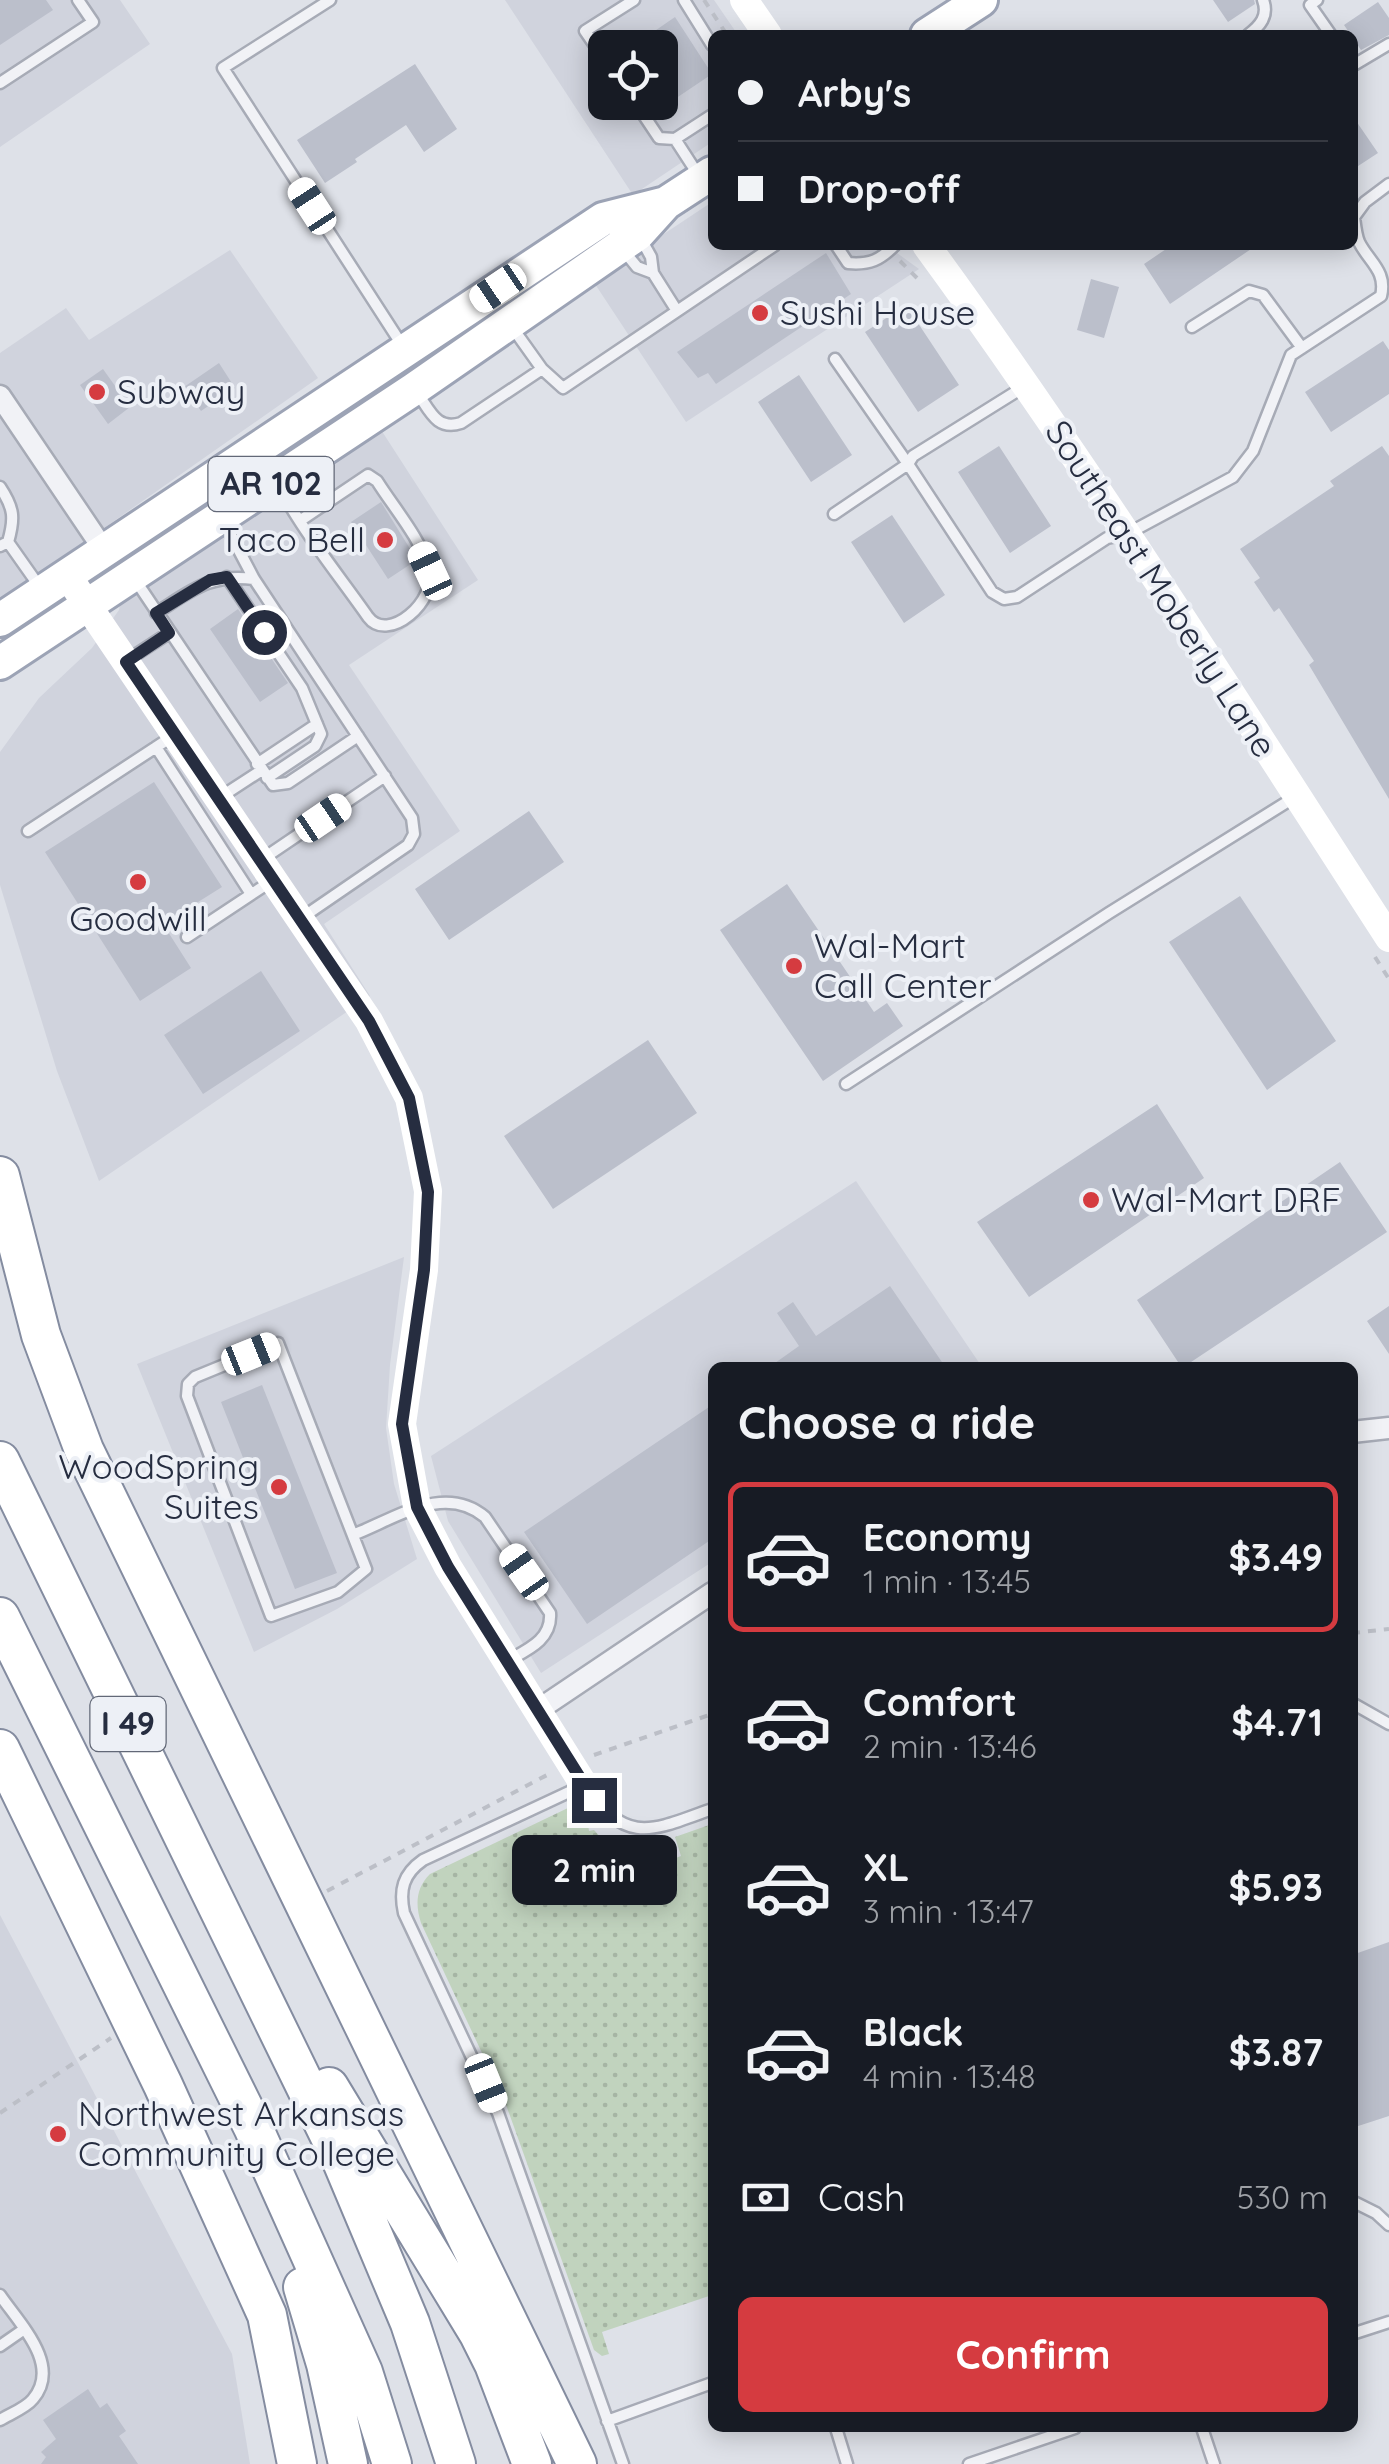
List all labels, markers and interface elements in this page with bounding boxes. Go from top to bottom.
map controls [588,30,678,120]
button: locate [588,30,678,120]
text: Arby's [798,69,911,117]
text: Drop-off [798,165,960,213]
car [283,173,341,239]
car [465,259,531,317]
place label: Sushi House [780,290,975,334]
marker: Sushi House [749,302,771,324]
place label: Subway [117,369,245,413]
marker: Subway [86,381,108,403]
street label: Southeast Moberly Lane [1036,412,1287,765]
road number: AR 102 [208,457,334,511]
place label: Taco Bell [219,517,365,561]
marker: Taco Bell [374,529,396,551]
car [404,537,456,605]
route start [242,610,287,655]
car [290,789,356,847]
marker: Goodwill [127,871,149,893]
place label: Goodwill [69,896,207,940]
place label: Wal-Mart Call Center [814,923,992,1007]
marker: Wal-Mart Call Center [783,955,805,977]
place label: Wal-Mart DRF [1111,1177,1341,1221]
marker: Wal-Mart DRF [1080,1189,1102,1211]
car [218,1329,284,1379]
text: Choose a ride [738,1394,1035,1450]
place label: WoodSpring Suites [58,1444,259,1528]
marker: WoodSpring Suites [268,1476,290,1498]
icon: car [743,1512,833,1602]
text: Economy [863,1513,1032,1561]
text: $3.49 [1228,1533,1323,1581]
car [495,1539,553,1605]
text: 1 min · 13:45 [863,1561,1031,1601]
icon: car [743,1677,833,1767]
text: Comfort [863,1678,1017,1726]
road number: I 49 [90,1697,166,1751]
text: $4.71 [1231,1698,1323,1746]
text: 2 min · 13:46 [863,1726,1036,1766]
route end [572,1778,617,1823]
callout: 2 min [512,1835,676,1905]
icon: car [743,1842,833,1932]
text: XL [863,1843,909,1891]
text: 2 min [553,1850,636,1890]
text: $5.93 [1228,1863,1323,1911]
text: 3 min · 13:47 [863,1891,1034,1931]
icon: car [743,2007,833,2097]
text: Black [863,2008,963,2056]
text: $3.87 [1229,2028,1323,2076]
car [461,2050,511,2116]
text: 4 min · 13:48 [863,2056,1036,2096]
place label: Northwest Arkansas Community College [78,2091,404,2175]
marker: Northwest Arkansas Community College [47,2123,69,2145]
icon: cash [738,2170,793,2225]
text: Cash [818,2173,905,2221]
text: 530 m [1237,2177,1328,2217]
button: Confirm [738,2297,1328,2412]

